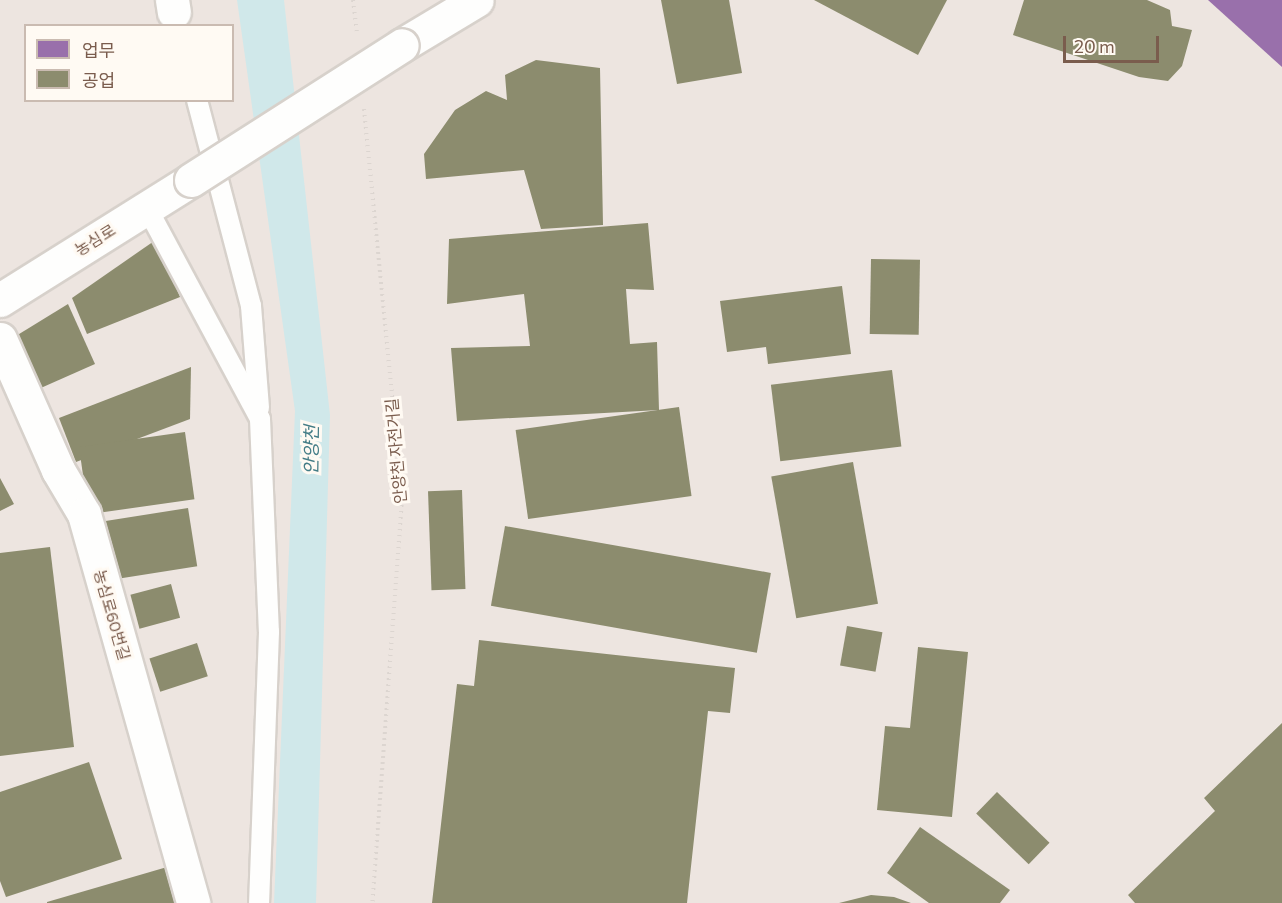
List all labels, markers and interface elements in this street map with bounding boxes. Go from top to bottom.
legend [24,24,234,102]
scale bar [1066,24,1162,62]
text: 20 m [1074,35,1115,57]
text: 업무 [82,39,115,61]
text: 공업 [82,69,115,91]
street label: 농심로 [71,220,119,260]
street label: 안양천 자전거길 [382,397,410,505]
water label: 안양천 [300,425,322,475]
street label: 농심로60번길 [90,567,134,663]

